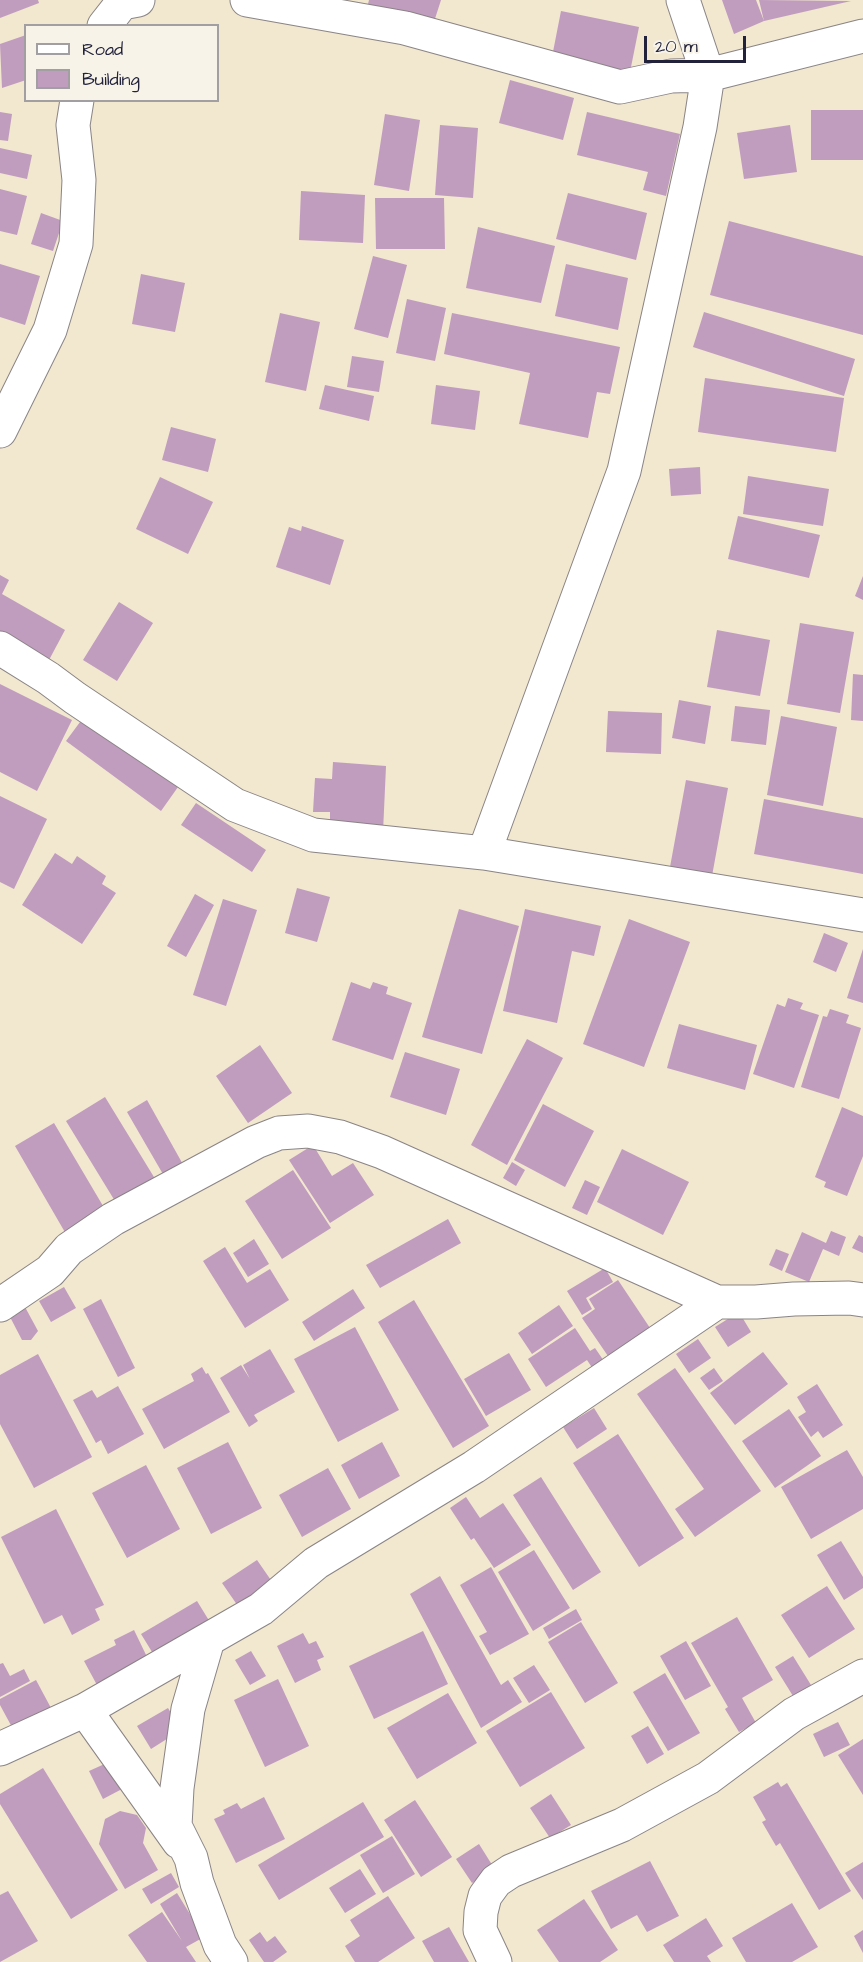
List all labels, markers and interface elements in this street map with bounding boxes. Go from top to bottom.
legend [24,24,219,102]
scale bar [647,24,749,62]
text: 20 m [655,34,698,59]
text: Road [82,37,123,62]
text: Building [82,67,140,92]

